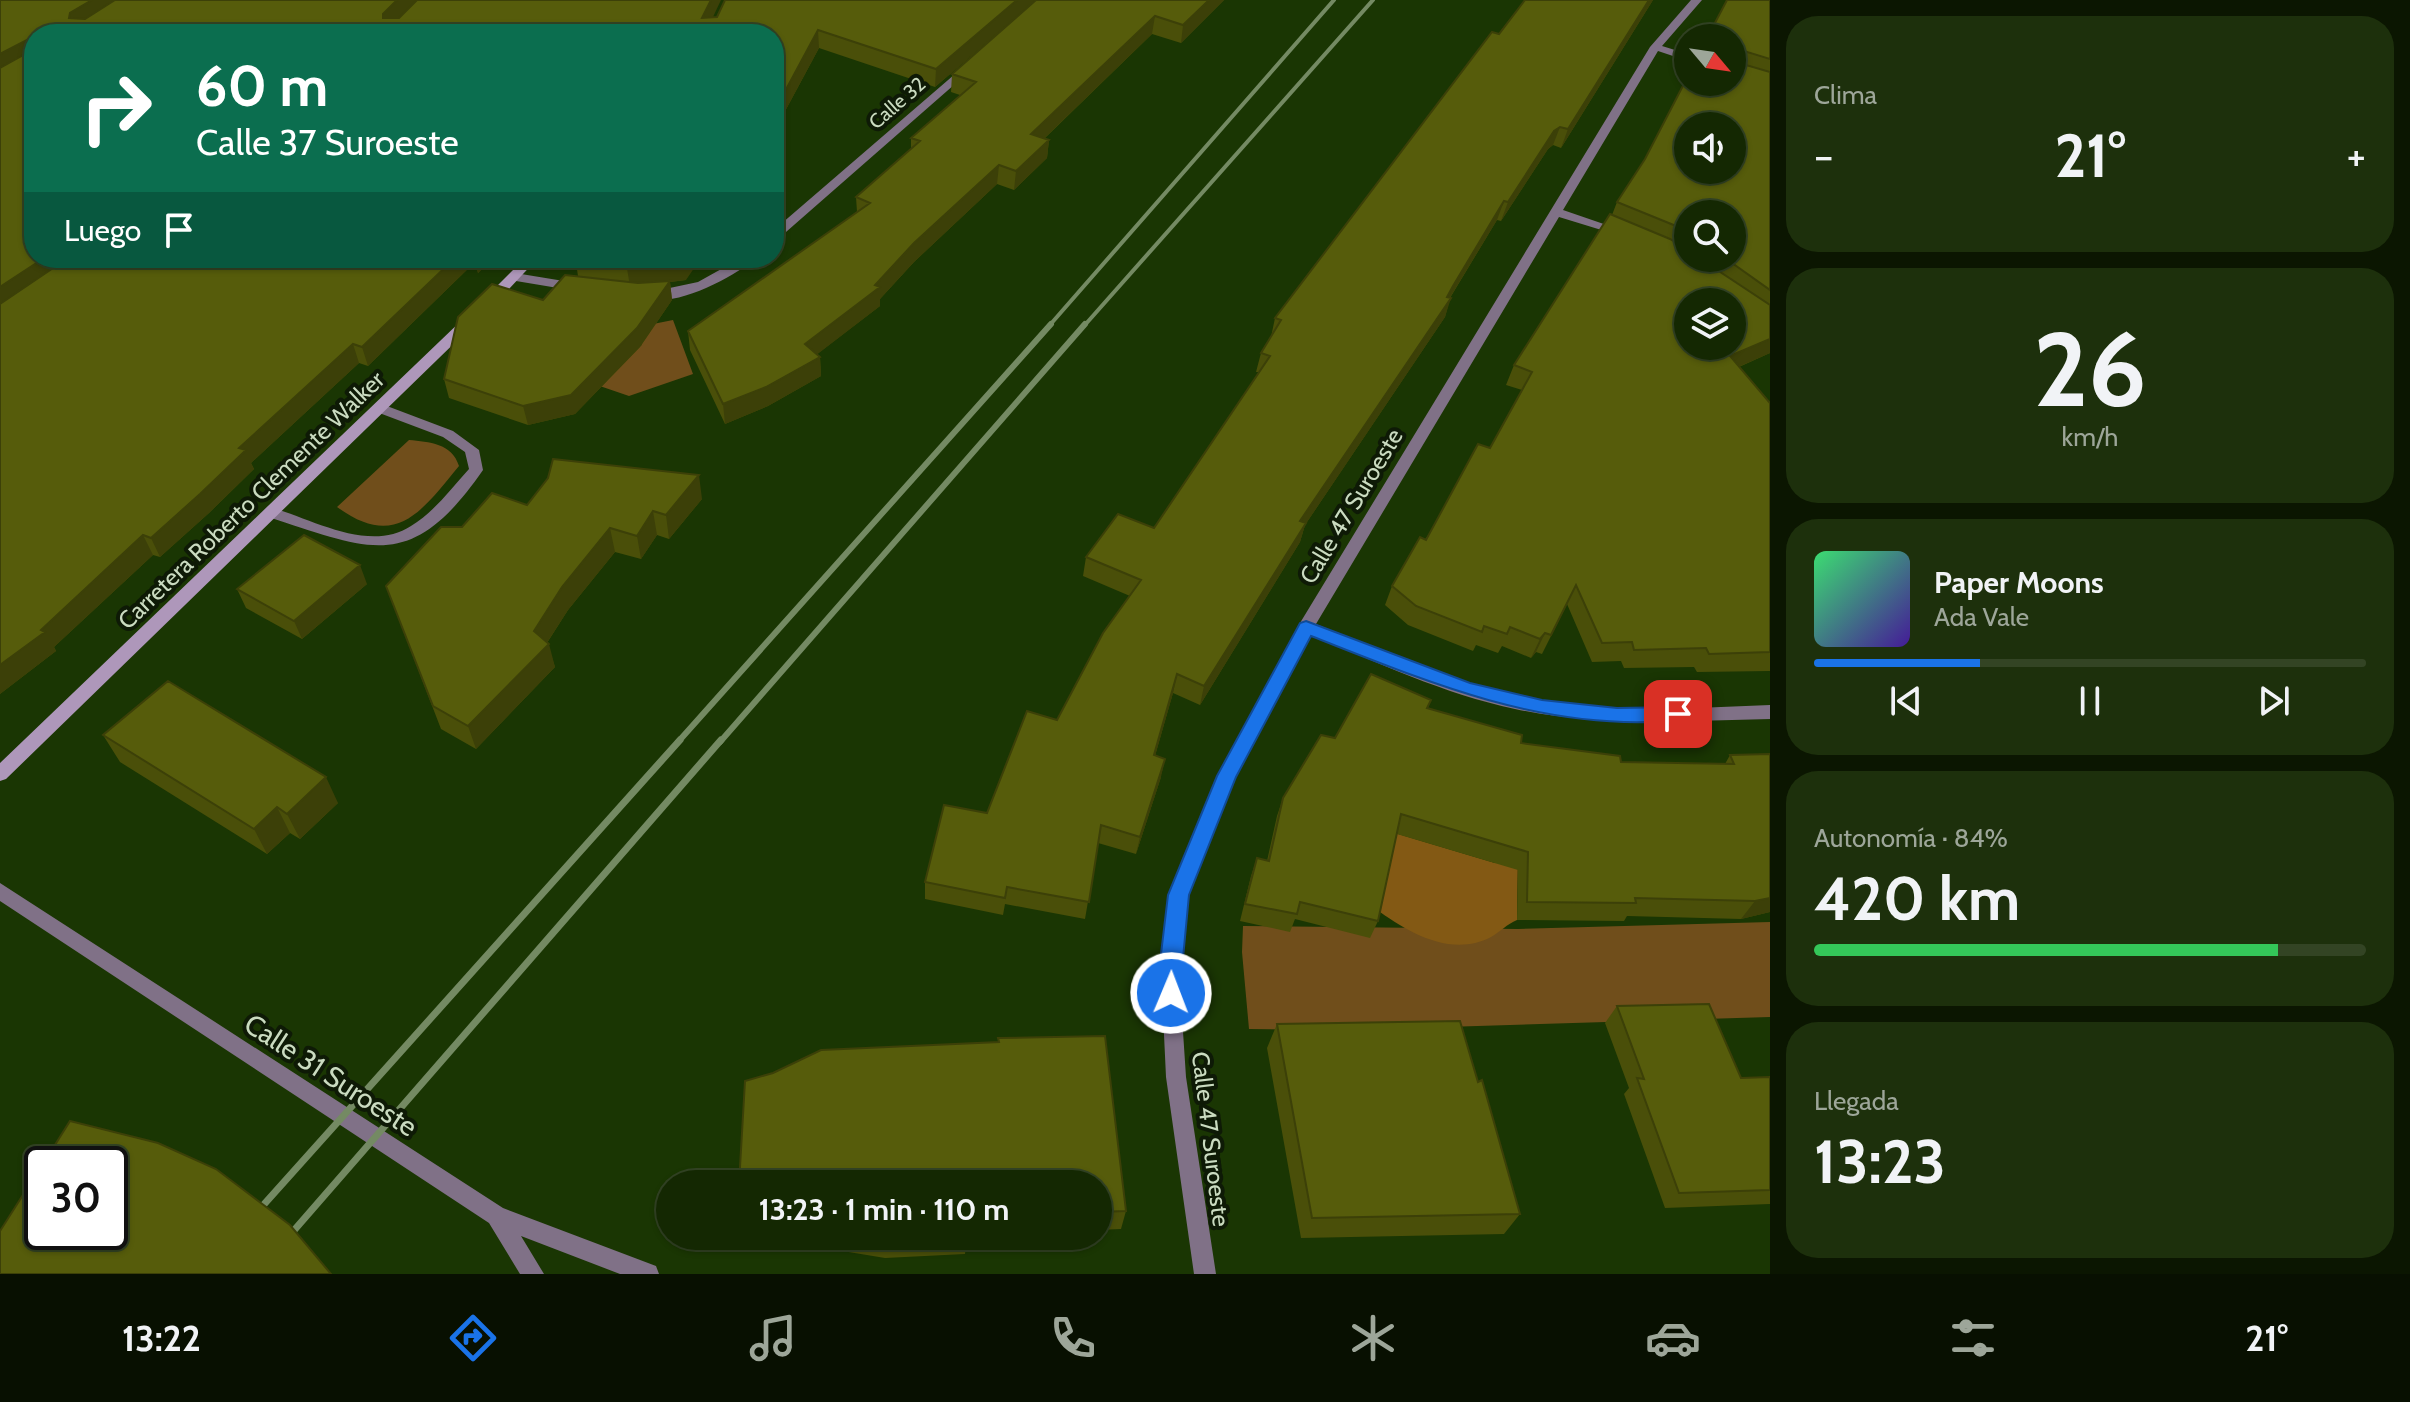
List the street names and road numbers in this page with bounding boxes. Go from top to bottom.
street label: Calle 32 [864,72,930,134]
street label: Carretera Roberto Clemente Walker [112,365,390,635]
street label: Calle 47 Suroeste [1293,423,1409,589]
street label: Calle 31 Suroeste [238,1006,424,1144]
street label: Calle 47 Suroeste [1186,1050,1236,1228]

